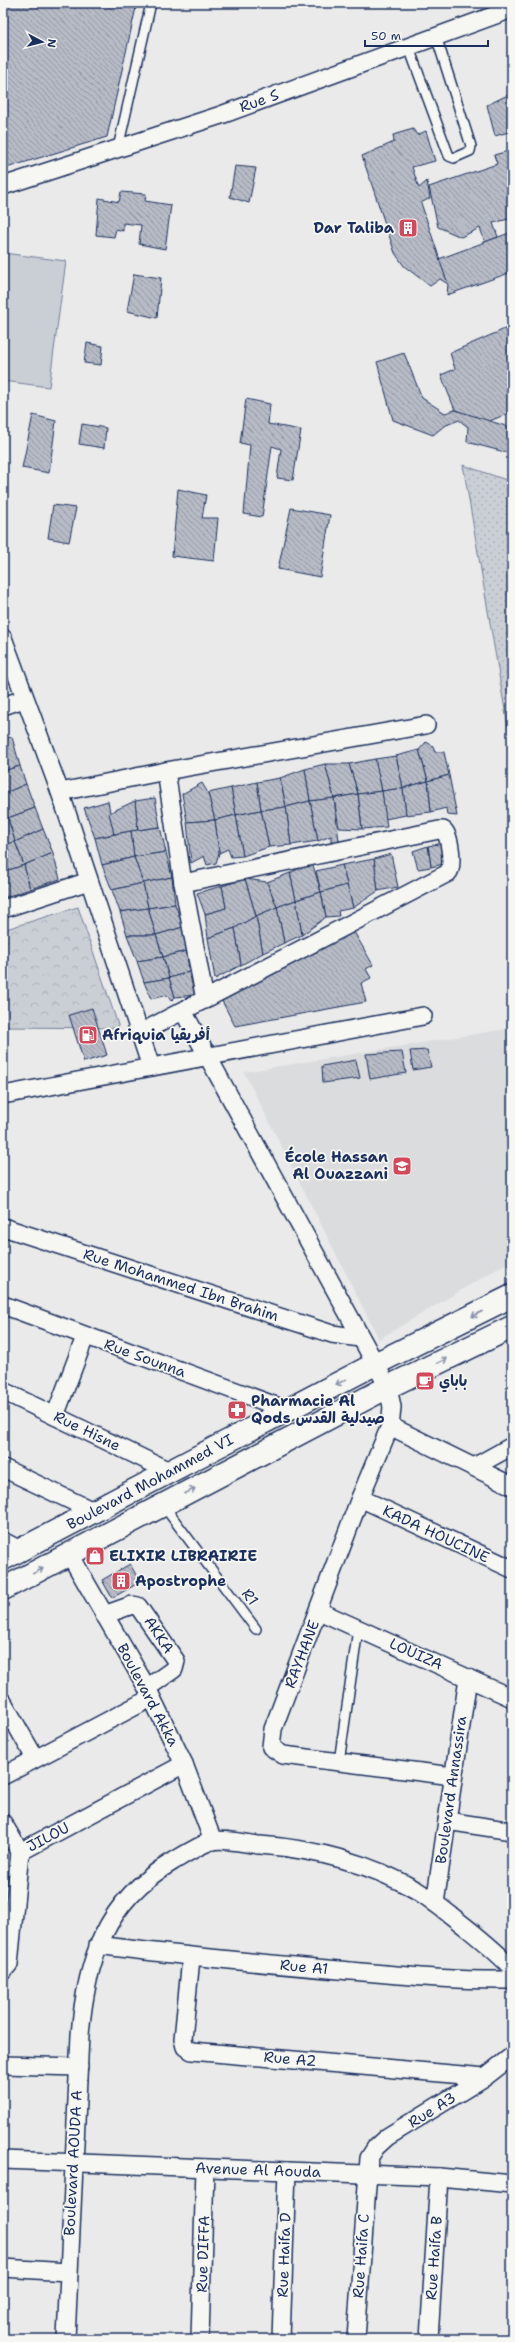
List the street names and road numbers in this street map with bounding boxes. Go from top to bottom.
street label: Rue S [237,85,281,117]
street label: Rue Mohammed Ibn Brahim [81,1244,281,1326]
street label: Rue Sounna [101,1334,189,1382]
street label: Rue Hisne [50,1406,124,1456]
street label: Boulevard Mohammed VI [63,1429,237,1535]
street label: KADA HOUCINE [379,1500,493,1568]
street label: R1 [237,1584,263,1610]
street label: AKKA [140,1613,178,1658]
street label: RAYHANE [280,1617,324,1691]
street label: LOUIZA [386,1633,446,1675]
street label: Boulevard Akka [112,1640,184,1751]
street label: Boulevard Annassira [431,1714,471,1865]
street label: JILOU [23,1817,73,1857]
street label: Rue A1 [279,1955,329,1979]
street label: Rue A2 [263,2047,317,2071]
street label: Rue A3 [404,2088,460,2132]
street label: Boulevard AOUDA A [59,2090,87,2236]
street label: Avenue Al Aouda [195,2158,322,2182]
street label: Rue Haifa D [273,2212,295,2298]
street label: Rue Haifa C [348,2213,374,2299]
street label: Rue DIFFA [192,2215,214,2293]
street label: Rue Haifa B [421,2215,447,2301]

